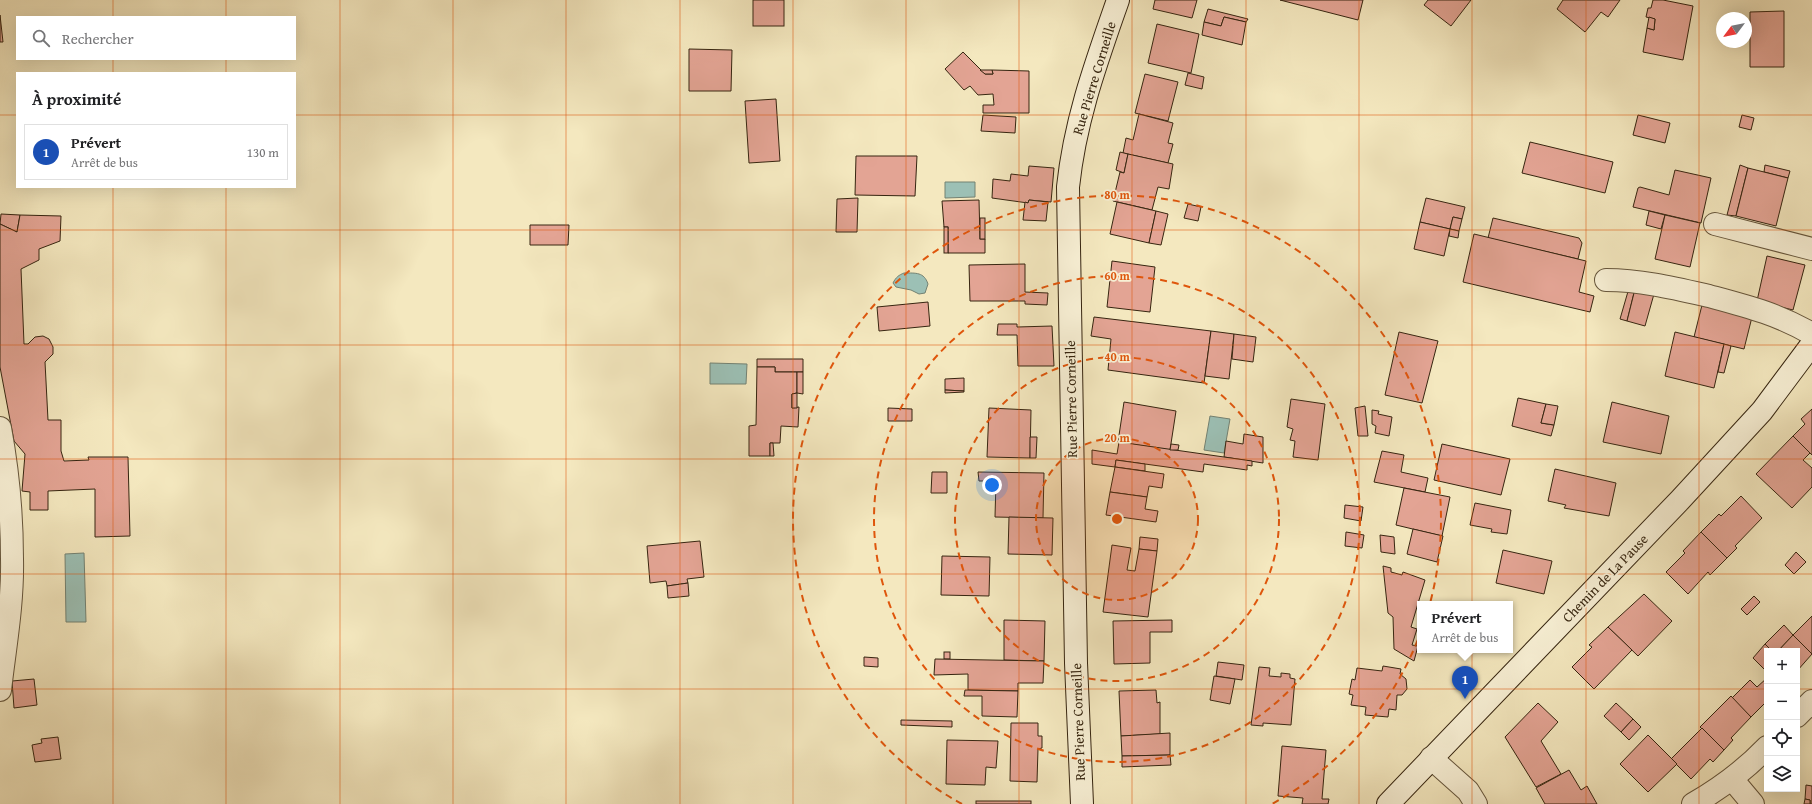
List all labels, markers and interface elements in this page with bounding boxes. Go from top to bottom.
north arrow [1716,12,1752,48]
search box [16,16,296,60]
street label: Rue Pierre Corneille [1067,18,1121,137]
icon: search [30,27,52,49]
text: Rechercher [62,28,134,49]
text: À proximité [32,86,121,111]
text: Prévert [71,132,121,153]
text: 1 [43,143,49,162]
text: 130 m [247,143,279,162]
text: Arrêt de bus [71,153,138,172]
text: 80 m [1104,186,1130,203]
text: 60 m [1104,267,1130,284]
street label: Rue Pierre Corneille [1060,340,1082,458]
text: 40 m [1104,348,1130,365]
text: 20 m [1104,429,1130,446]
your location [982,475,1002,495]
centre of rings [1110,512,1124,526]
street label: Chemin de La Pause [1558,529,1653,627]
popup [1417,601,1513,653]
text: Prévert [1432,607,1482,628]
text: Arrêt de bus [1432,628,1498,647]
map controls [1764,648,1800,792]
button: + [1764,648,1800,684]
street label: Rue Pierre Corneille [1066,662,1090,781]
pin: 1 [1452,666,1478,699]
button: − [1764,684,1800,720]
button: locate [1764,720,1800,756]
button: layers [1764,756,1800,792]

